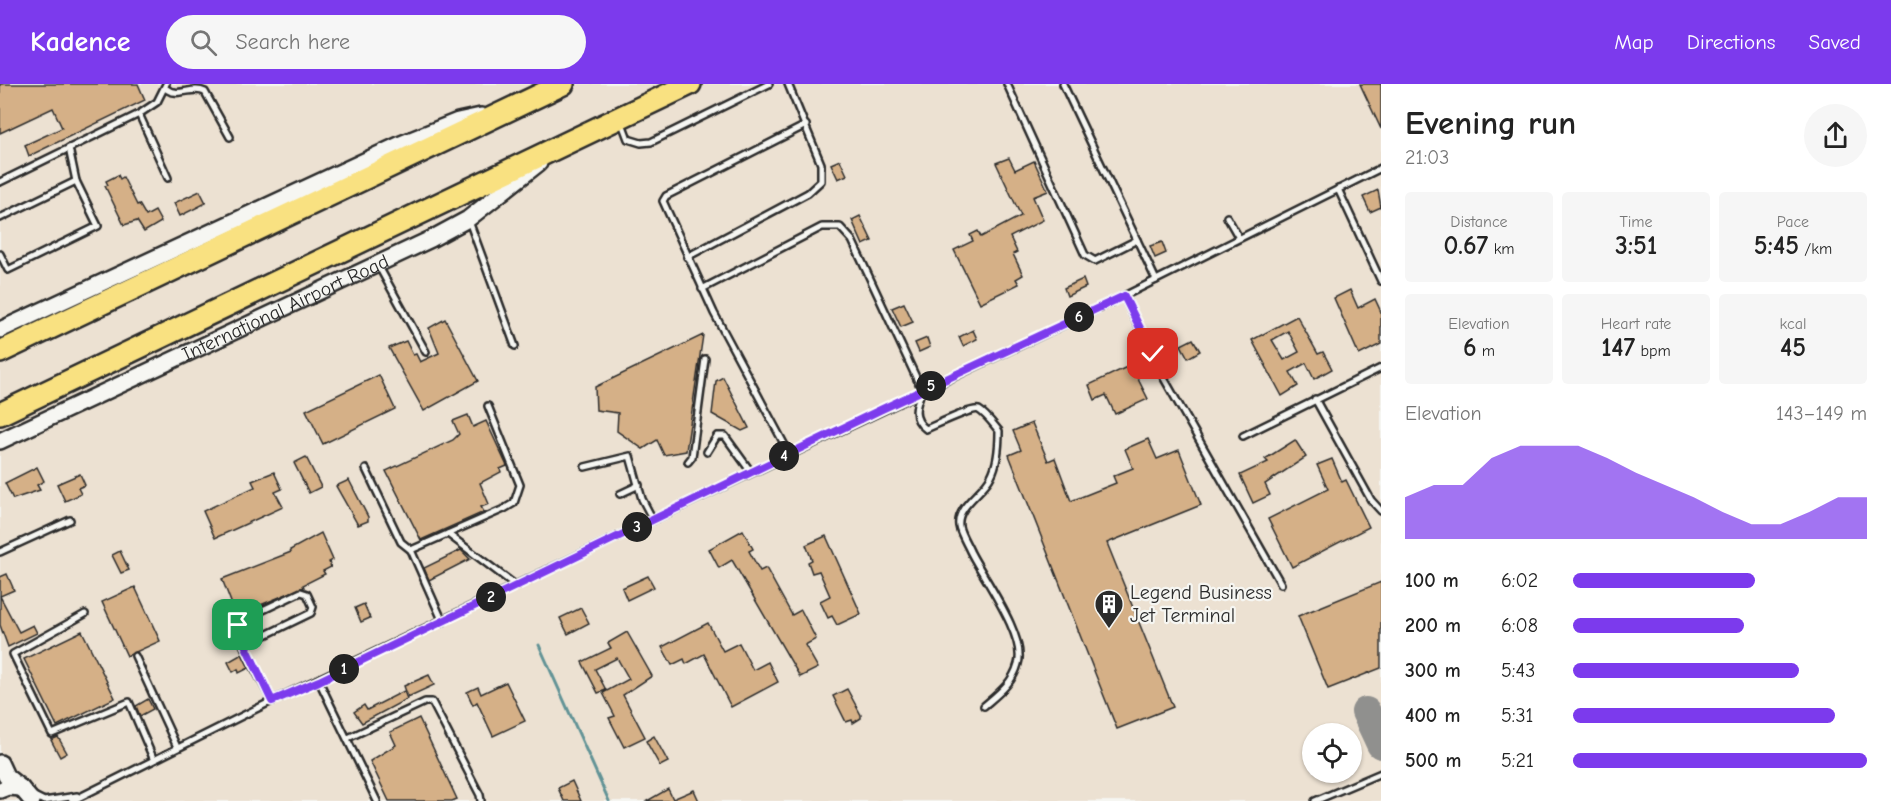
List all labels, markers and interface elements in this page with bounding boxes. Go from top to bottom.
search box [166,15,586,69]
text: Kadence [30,26,130,58]
icon: search [187,26,220,59]
text: Search here [235,29,350,55]
text: Map [1614,30,1654,54]
text: Directions [1687,30,1776,54]
text: Saved [1809,30,1861,54]
text: Evening run [1405,104,1576,142]
button: share [1804,104,1867,167]
text: 21:03 [1405,146,1449,169]
text: Distance [1450,213,1508,231]
text: Time [1619,213,1653,231]
text: Pace [1777,213,1809,231]
text: 0.67 [1443,231,1488,261]
text: 3:51 [1615,231,1657,261]
text: 5:45 [1754,231,1799,261]
text: km [1488,240,1515,258]
text: /km [1799,240,1832,258]
street label: International Airport Road [178,249,393,366]
pin: 6 [1064,302,1094,332]
text: 6 [1075,308,1083,326]
text: Elevation [1448,315,1510,333]
text: Heart rate [1601,315,1671,333]
text: kcal [1780,315,1806,333]
pin [1127,328,1178,379]
text: 6 [1463,333,1477,363]
text: 147 [1601,333,1635,363]
text: 45 [1780,333,1806,363]
icon: check [1136,337,1169,370]
text: m [1477,342,1495,360]
text: bpm [1635,342,1671,360]
pin: 5 [916,371,946,401]
text: 5 [927,377,935,395]
text: Elevation [1405,402,1482,425]
text: 143–149 m [1776,402,1867,425]
pin: 4 [769,441,799,471]
text: 4 [780,447,788,465]
pin: 3 [622,512,652,542]
text: 3 [633,518,641,536]
text: 100 m [1405,569,1459,592]
text: 6:02 [1501,569,1538,592]
place label: Legend Business Jet Terminal [1130,581,1272,627]
pin: 2 [476,582,506,612]
text: 2 [487,588,495,606]
building icon: Legend Business Jet Terminal [1093,588,1125,630]
pin [212,599,263,650]
icon: arrive [221,608,254,641]
text: 200 m [1405,614,1461,637]
text: 6:08 [1501,614,1538,637]
pin: 1 [329,654,359,684]
text: 300 m [1405,659,1461,682]
text: 5:43 [1501,659,1535,682]
text: 1 [341,660,347,678]
text: 400 m [1405,704,1460,727]
text: 5:31 [1501,704,1534,727]
map controls [1302,723,1362,783]
button: locate [1302,723,1362,783]
text: 500 m [1405,749,1462,772]
text: 5:21 [1501,749,1534,772]

